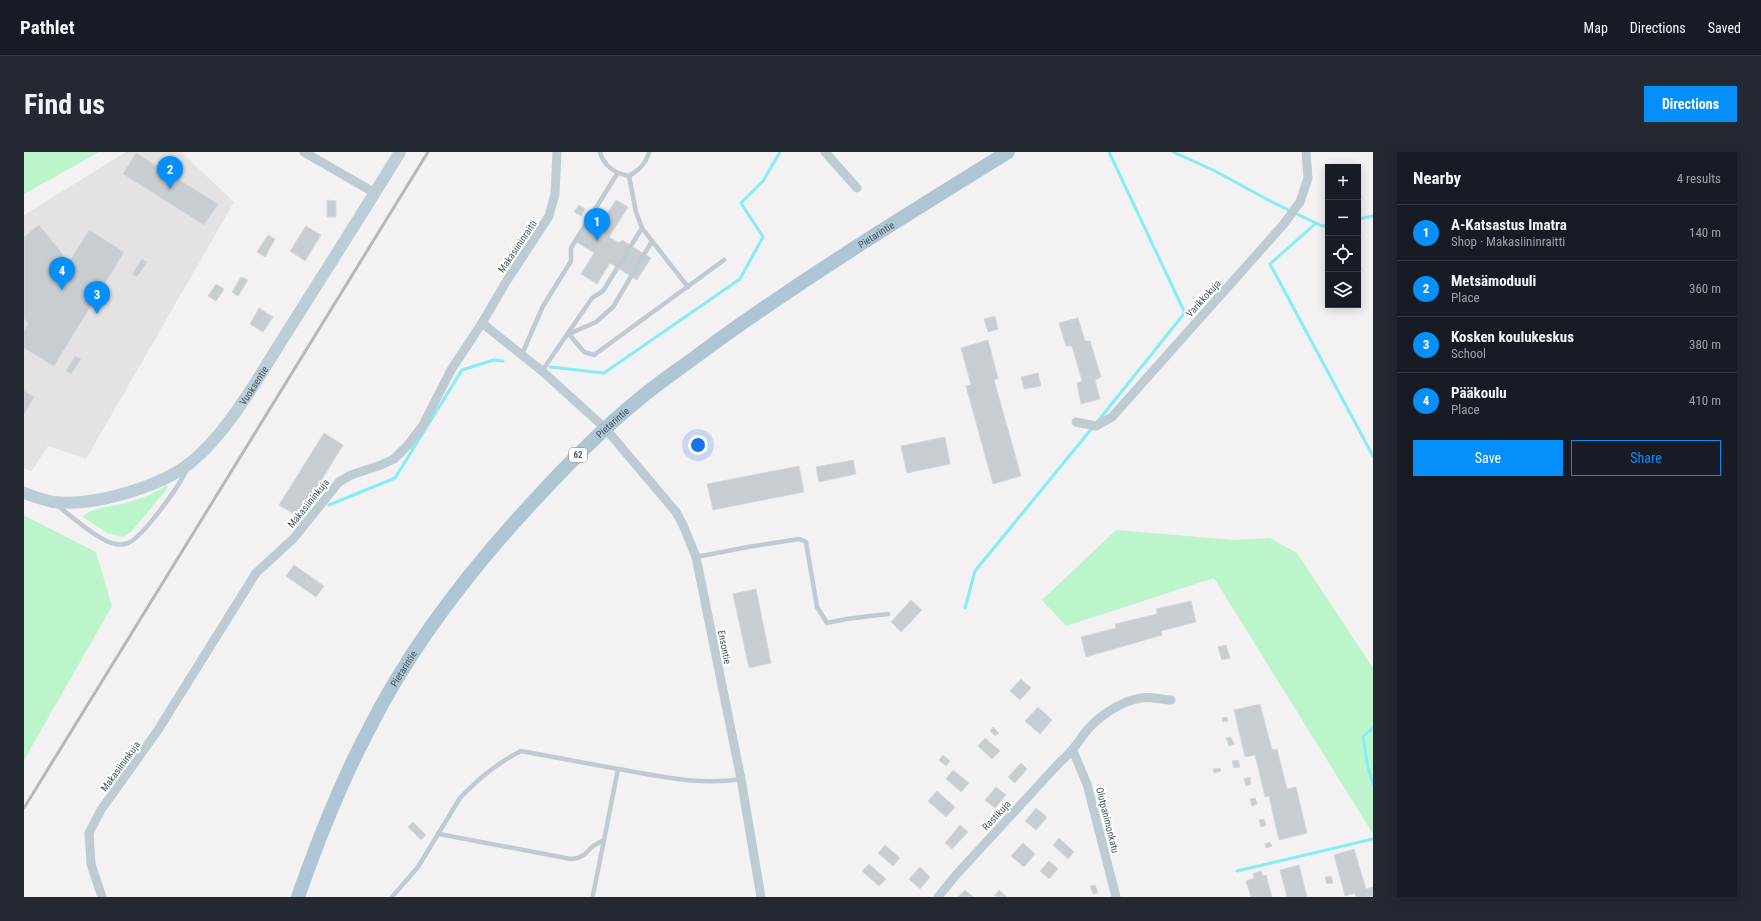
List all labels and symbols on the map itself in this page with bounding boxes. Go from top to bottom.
pin: 2 [157,156,183,189]
pin: 1 [584,208,610,241]
street label: Makasiininraitti [496,218,539,275]
street label: Pietarintie [856,219,896,250]
pin: 4 [49,257,75,290]
street label: Varikkokuja [1184,277,1223,319]
pin: 3 [84,281,110,314]
street label: Vuoksentie [237,364,271,407]
street label: Pietarintie [594,405,632,440]
your location [688,435,708,455]
road number: 62 [569,448,587,462]
street label: Makasiininkuja [286,477,331,530]
street label: Ensontie [716,629,733,665]
street label: Pietarintie [388,648,419,689]
street label: Makasiininkuja [99,739,142,793]
street label: Olutpanimonkatu [1094,786,1121,854]
street label: Rastikuja [980,798,1013,832]

